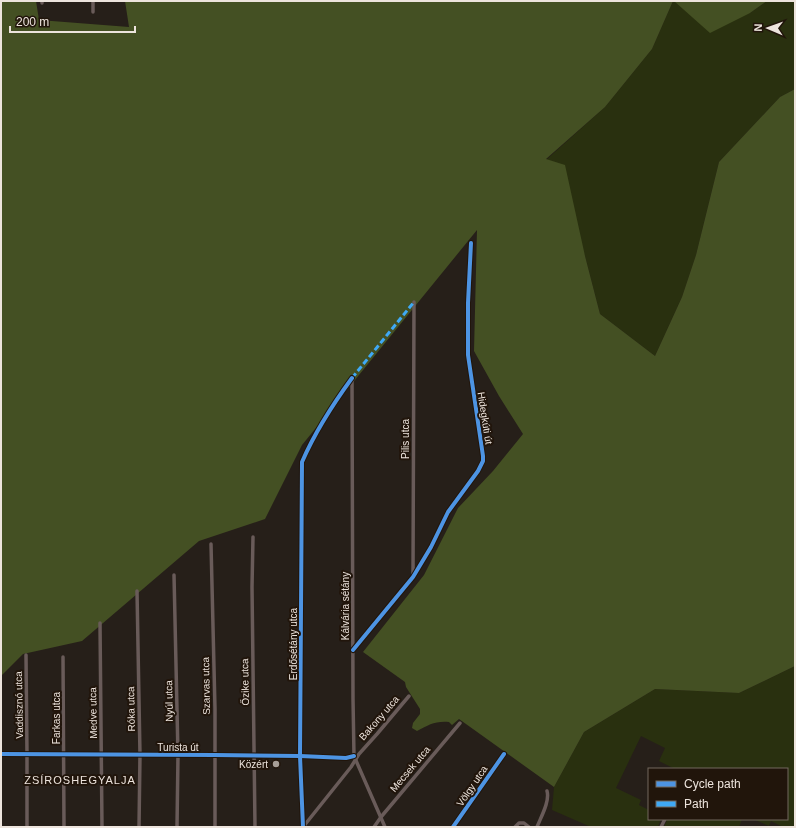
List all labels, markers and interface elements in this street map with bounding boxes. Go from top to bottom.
scale bar [10,8,135,34]
north arrow [748,8,788,48]
text: 200 m [16,15,49,29]
text: N [752,23,764,32]
street label: Hidegkúti út [475,391,495,445]
street label: Pilis utca [400,419,411,459]
street label: Kálvária sétány [340,572,351,640]
street label: Erdősétány utca [288,607,299,680]
street label: Szarvas utca [200,657,212,715]
street label: Őzike utca [237,658,251,706]
street label: Vaddisznó utca [13,671,25,739]
street label: Nyúl utca [163,680,175,722]
street label: Róka utca [125,686,137,732]
street label: Medve utca [87,687,99,739]
street label: Farkas utca [51,691,62,744]
street label: Bakony utca [357,693,401,742]
street label: Turista út [157,742,199,753]
street label: Mecsek utca [388,744,433,794]
place label: Közért [239,759,268,770]
marker: Közért [271,759,281,769]
street label: Völgy utca [454,763,490,808]
legend [648,768,788,820]
district label: ZSÍROSHEGYALJA [24,774,136,786]
text: Cycle path [684,777,741,791]
text: Path [684,797,709,811]

